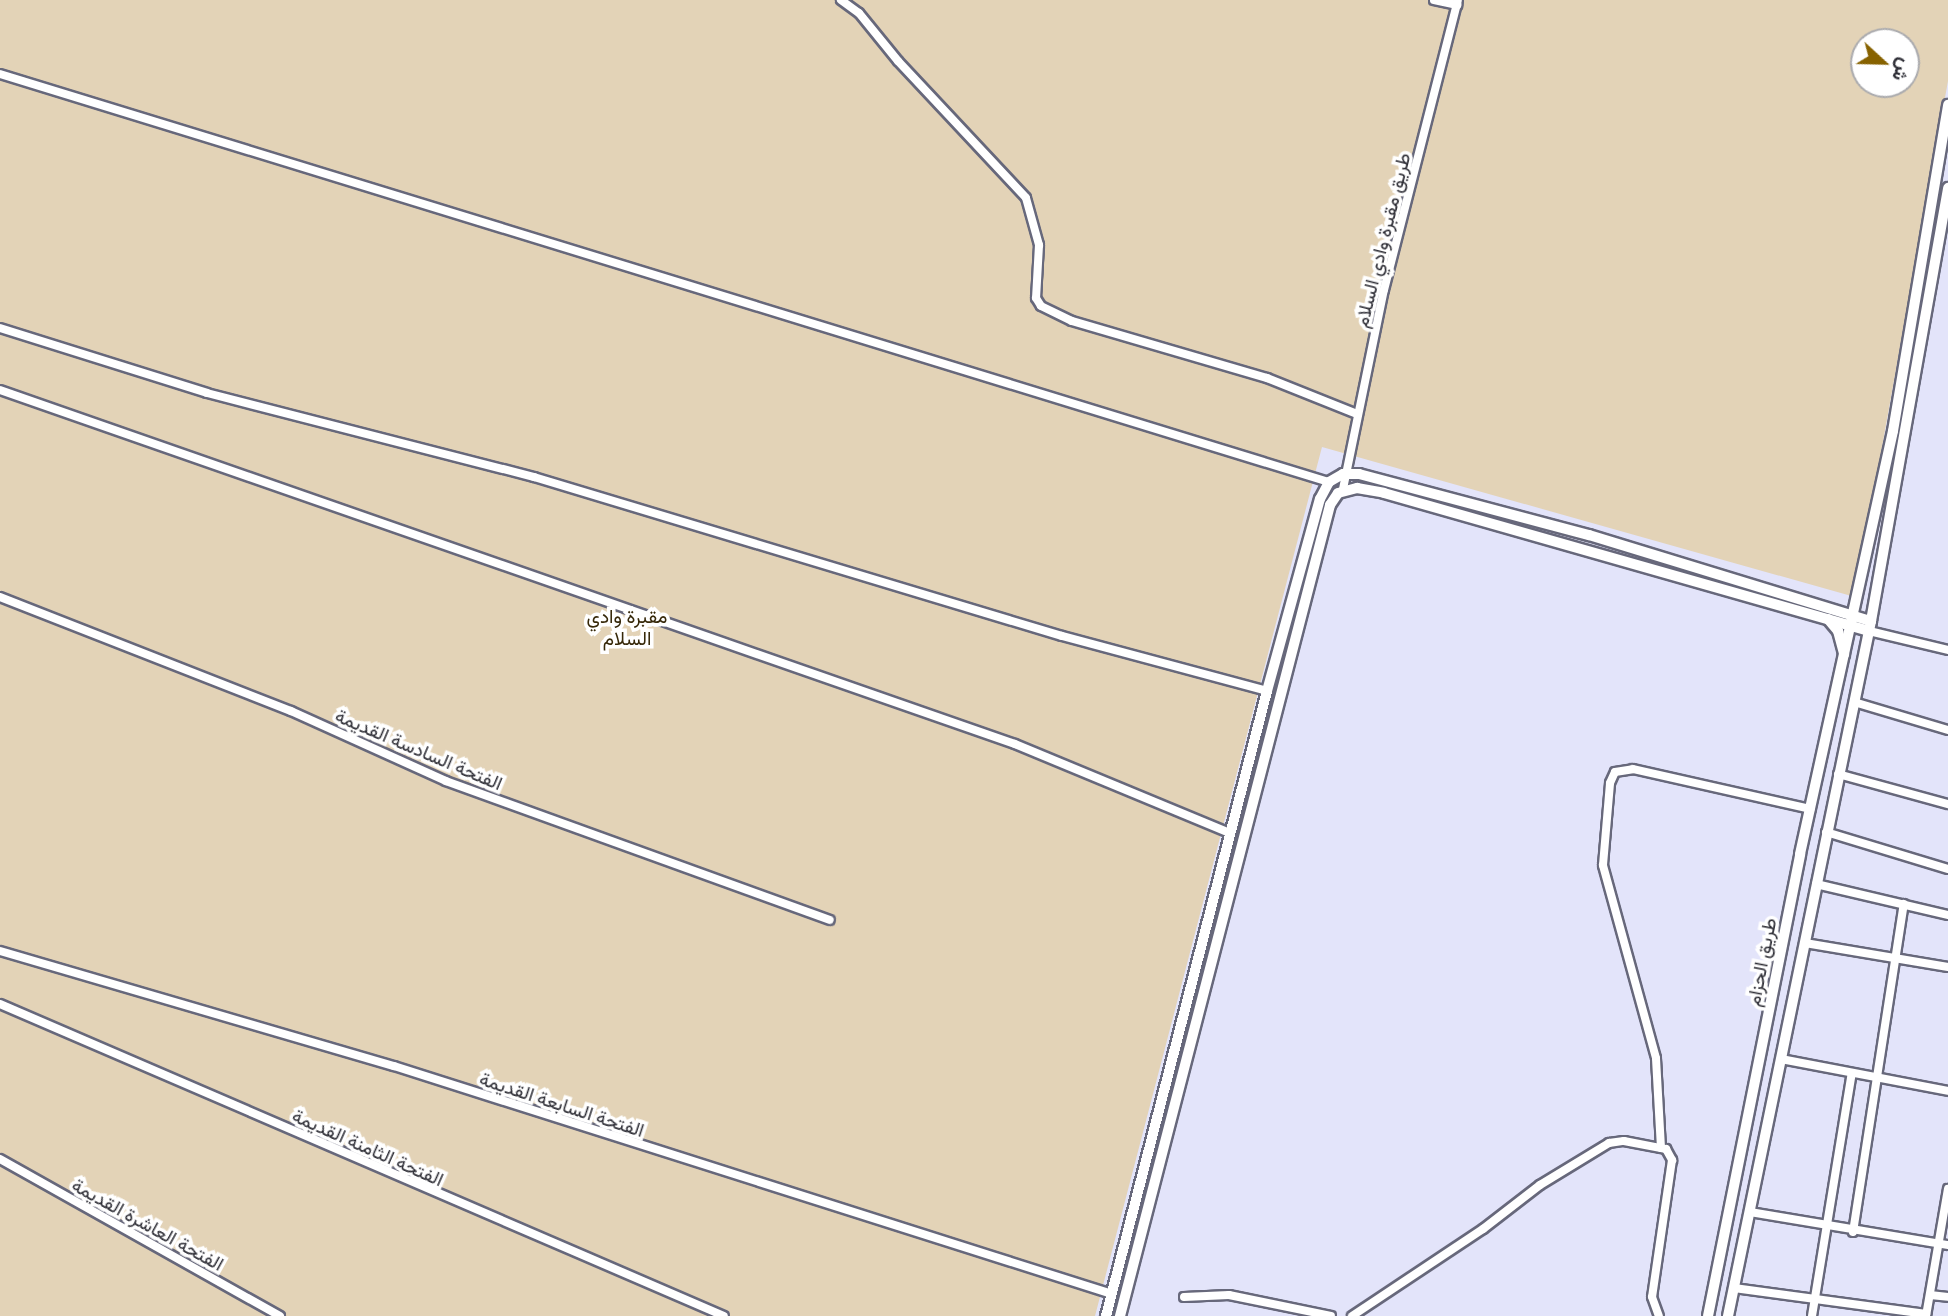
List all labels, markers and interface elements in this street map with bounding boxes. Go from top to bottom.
north arrow [1850,28,1920,98]
text: ش [1888,55,1918,85]
street label: طريق مقبرة وادي السلام [1349,150,1415,330]
park label: مقبرة وادي السلام [587,605,667,649]
street label: الفتحة السادسة القديمة [332,703,506,795]
street label: طريق الحزام [1741,916,1781,1008]
street label: الفتحة السابعة القديمة [477,1067,647,1141]
street label: الفتحة الثامنة القديمة [289,1103,447,1191]
street label: الفتحة العاشرة القديمة [68,1173,228,1275]

